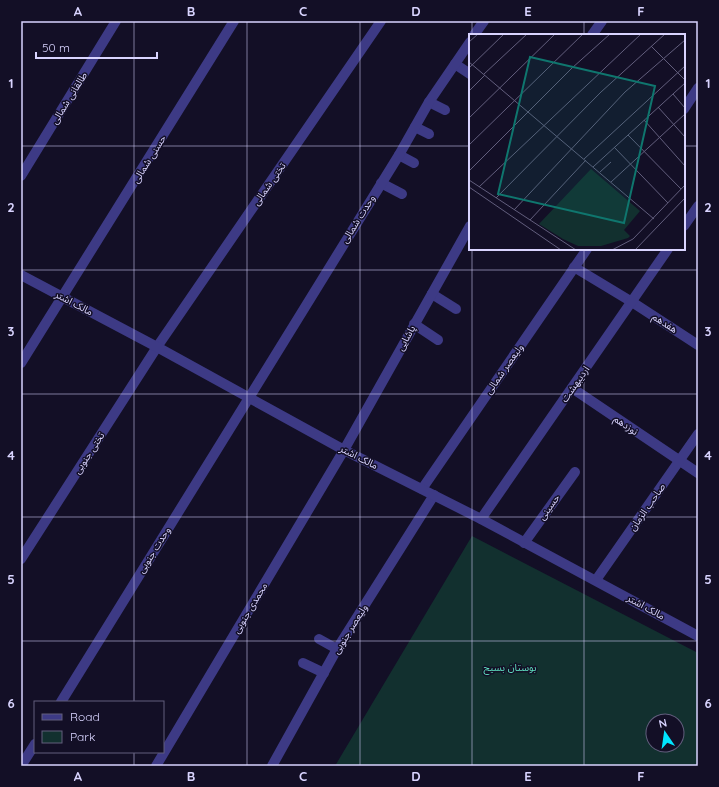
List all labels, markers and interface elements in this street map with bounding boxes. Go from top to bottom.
text: A [74,3,83,19]
text: B [187,3,195,19]
text: C [299,3,307,19]
text: D [411,3,421,19]
text: E [524,3,532,19]
text: F [637,3,645,19]
scale bar [36,34,157,60]
inset map [469,34,685,250]
text: 50 m [42,40,70,55]
street label: طالقانی شمالی [48,69,90,127]
text: 1 [8,75,14,91]
text: 1 [705,75,711,91]
street label: حسنی شمالی [129,132,169,186]
street label: تختی شمالی [249,160,289,208]
street label: وحدت شمالی [338,192,378,246]
text: 2 [7,199,15,215]
text: 2 [704,199,712,215]
street label: مالک اشتر [52,287,95,318]
street label: هفدهم [649,310,680,337]
text: 3 [8,323,15,339]
street label: پاشایی [394,323,418,353]
text: 3 [705,323,712,339]
street label: ولیعصر شمالی [482,341,526,397]
street label: اردیبهشت [558,363,592,405]
street label: نوزدهم [611,412,641,439]
street label: تختی جنوبی [71,430,107,476]
street label: مالک اشتر [337,441,380,472]
text: 4 [7,447,15,463]
text: 4 [704,447,712,463]
street label: صاحب الزمان [626,481,668,533]
street label: حسینی [535,491,563,523]
street label: وحدت جنوبی [135,524,173,576]
text: 5 [7,571,15,587]
text: 5 [704,571,712,587]
street label: محمدی جنوبی [230,580,270,636]
street label: مالک اشتر [624,591,667,623]
street label: ولیعصر جنوبی [330,602,370,656]
park label: بوستان بسیج [484,661,537,675]
text: 6 [7,695,15,711]
text: 6 [704,695,712,711]
legend [34,701,164,753]
text: Road [70,709,100,724]
north arrow [645,713,685,753]
text: N [657,716,668,731]
text: Park [70,729,95,744]
text: A [74,768,83,784]
text: B [187,768,195,784]
text: C [299,768,307,784]
text: D [411,768,421,784]
text: E [524,768,532,784]
text: F [637,768,645,784]

